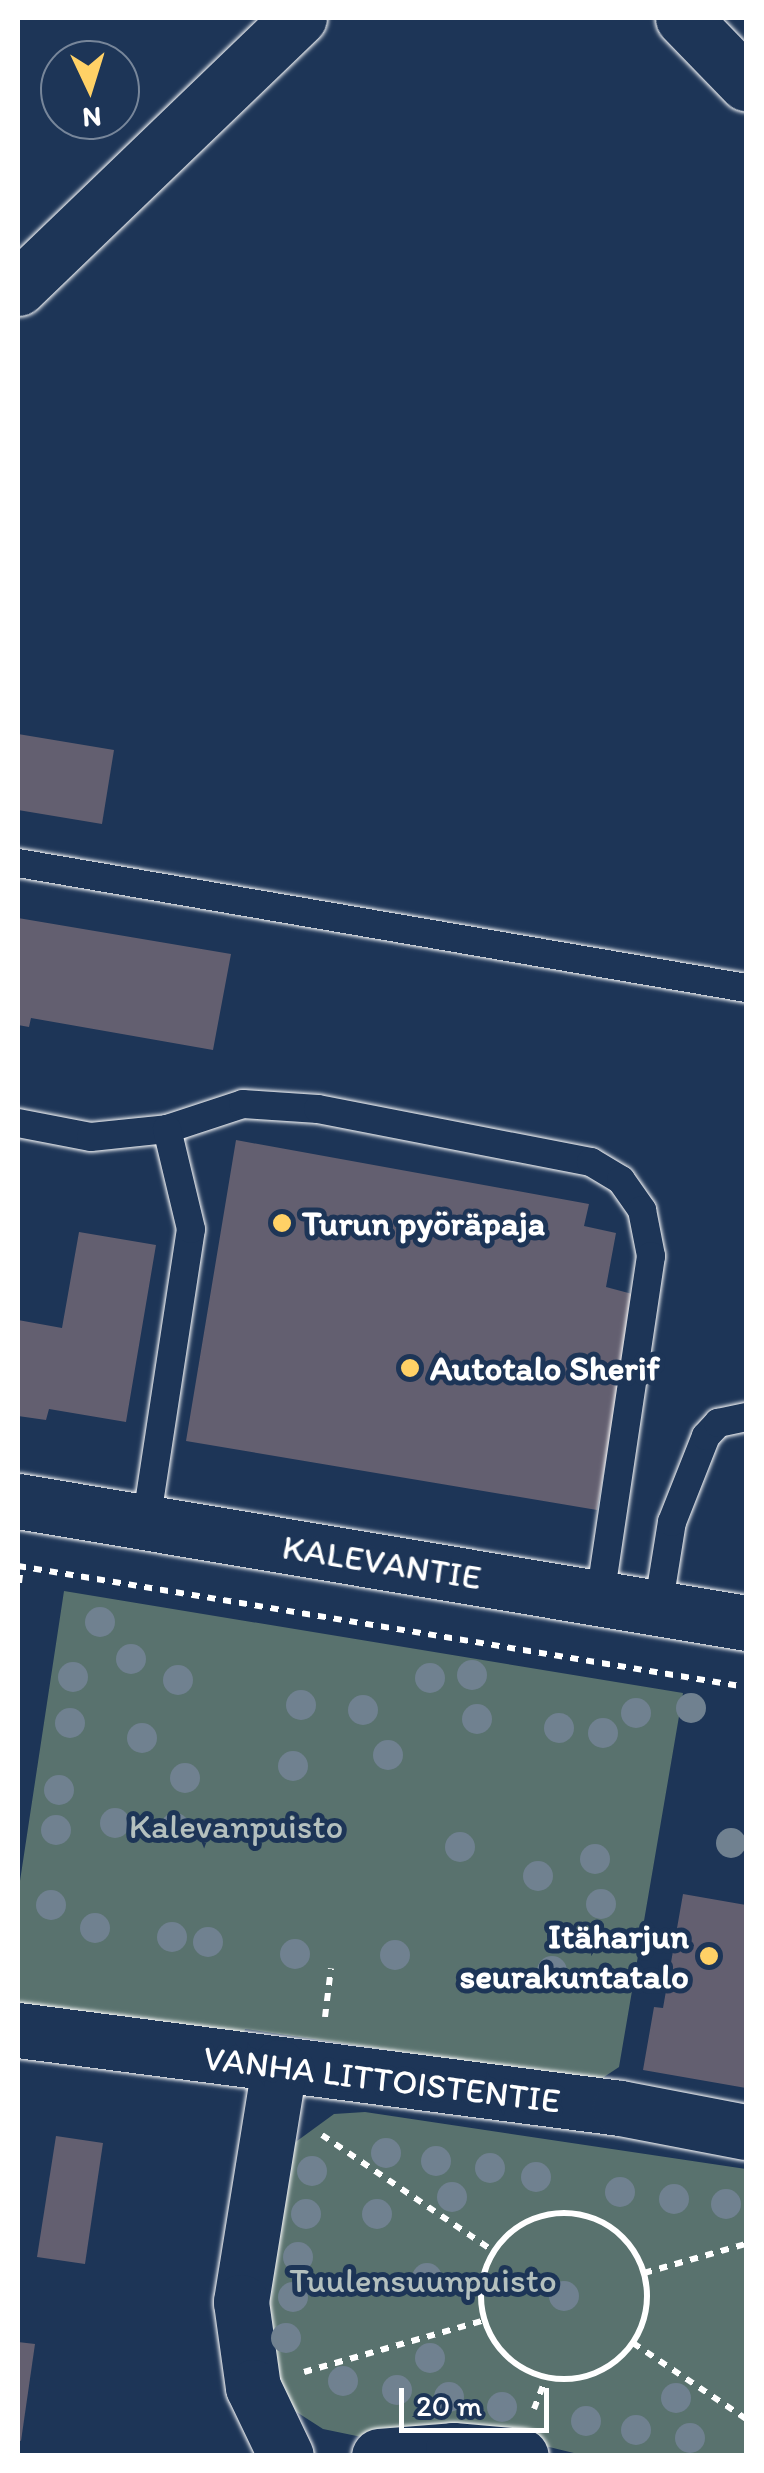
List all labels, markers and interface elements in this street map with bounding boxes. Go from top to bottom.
north arrow [40,40,140,140]
text: N [81,100,103,136]
place label: Turun pyöräpaja [302,1202,546,1244]
marker: Turun pyöräpaja [271,1212,293,1234]
place label: Autotalo Sherif [430,1347,660,1389]
marker: Autotalo Sherif [399,1357,421,1379]
street label: KALEVANTIE [279,1526,485,1598]
park label: Kalevanpuisto [129,1805,343,1847]
place label: Itäharjun seurakuntatalo [460,1915,689,1997]
marker: Itäharjun seurakuntatalo [698,1945,720,1967]
street label: VANHA LITTOISTENTIE [201,2036,563,2122]
park label: Tuulensuunpuisto [289,2259,557,2301]
scale bar [404,2368,554,2430]
text: 20 m [416,2387,482,2424]

